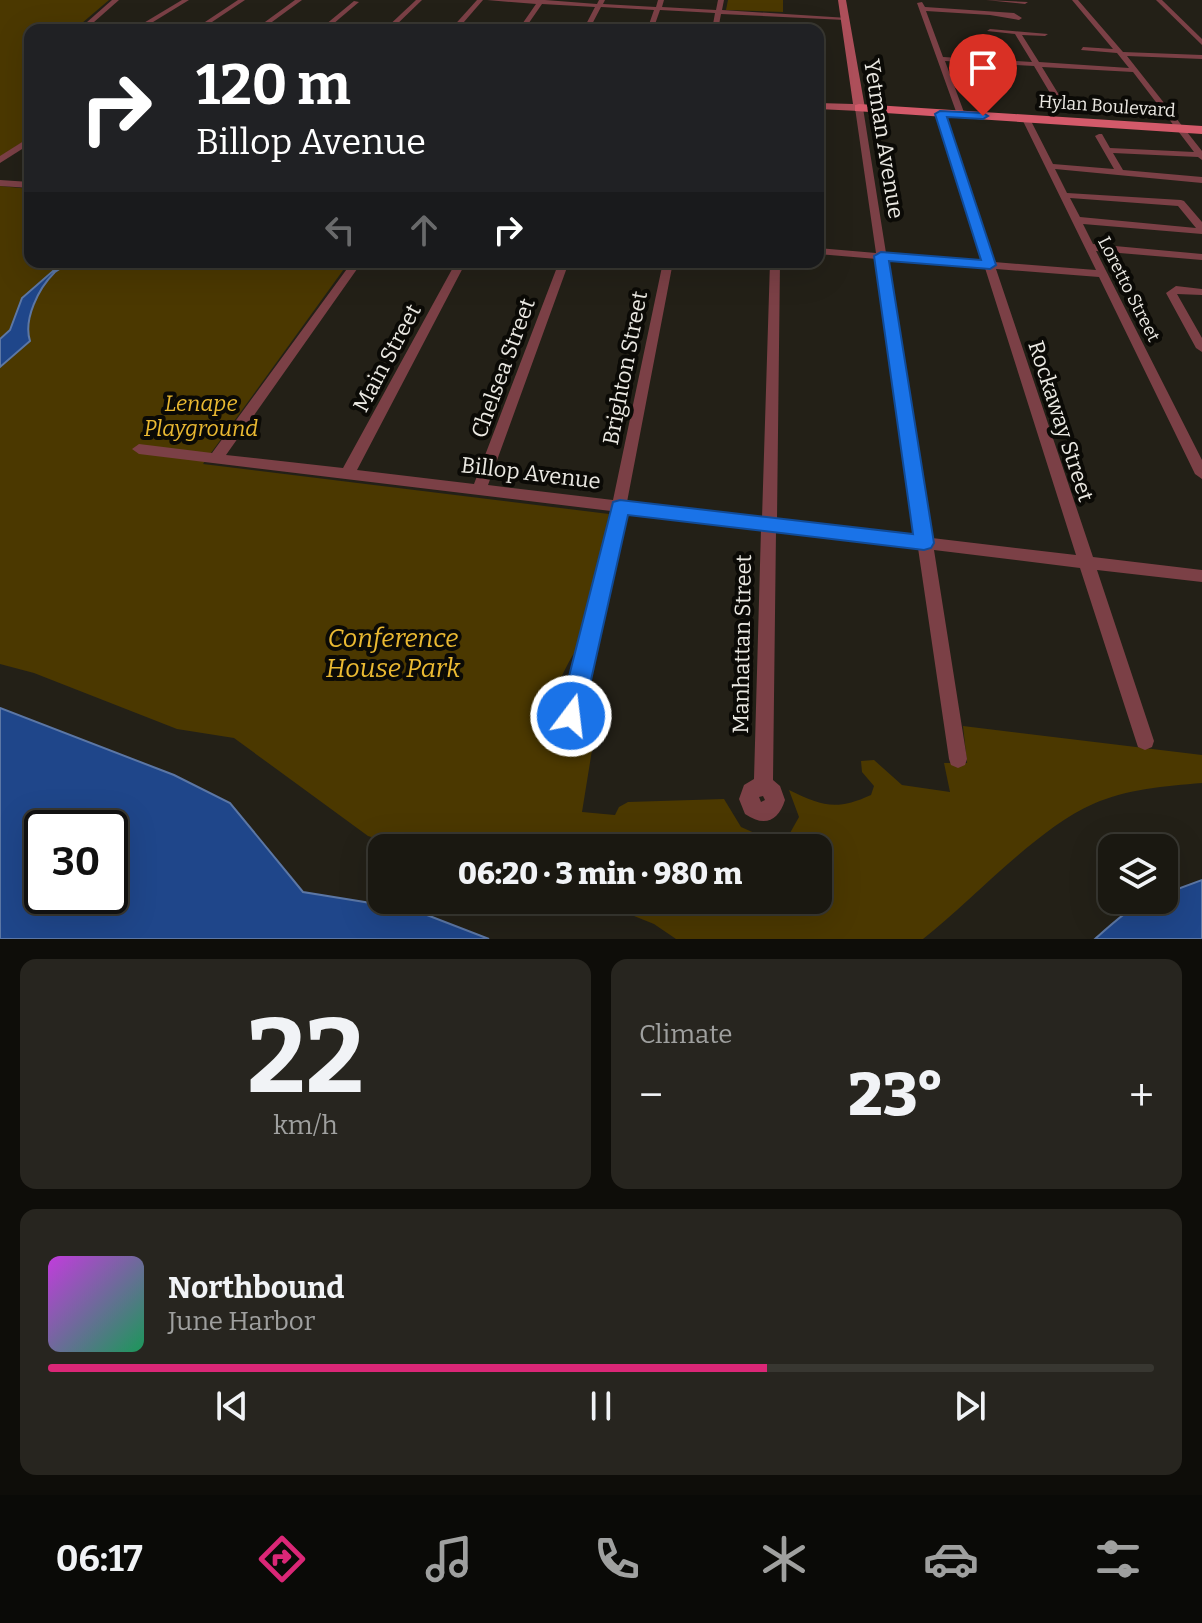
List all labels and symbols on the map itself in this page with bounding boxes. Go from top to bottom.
pin [949,34,1017,116]
street label: Yetman Avenue [858,57,910,221]
street label: Hylan Boulevard [1038,90,1177,122]
street label: Loretto Street [1093,233,1165,346]
street label: Brighton Street [597,289,653,447]
street label: Chelsea Street [465,294,541,442]
street label: Main Street [347,299,427,417]
street label: Rockaway Street [1022,337,1100,505]
park label: Lenape Playground [144,390,258,442]
street label: Billop Avenue [460,451,602,495]
street label: Manhattan Street [727,554,757,734]
park label: Conference House Park [326,623,461,684]
position arrow [529,674,613,758]
speed limit sign: 30 [24,810,128,914]

